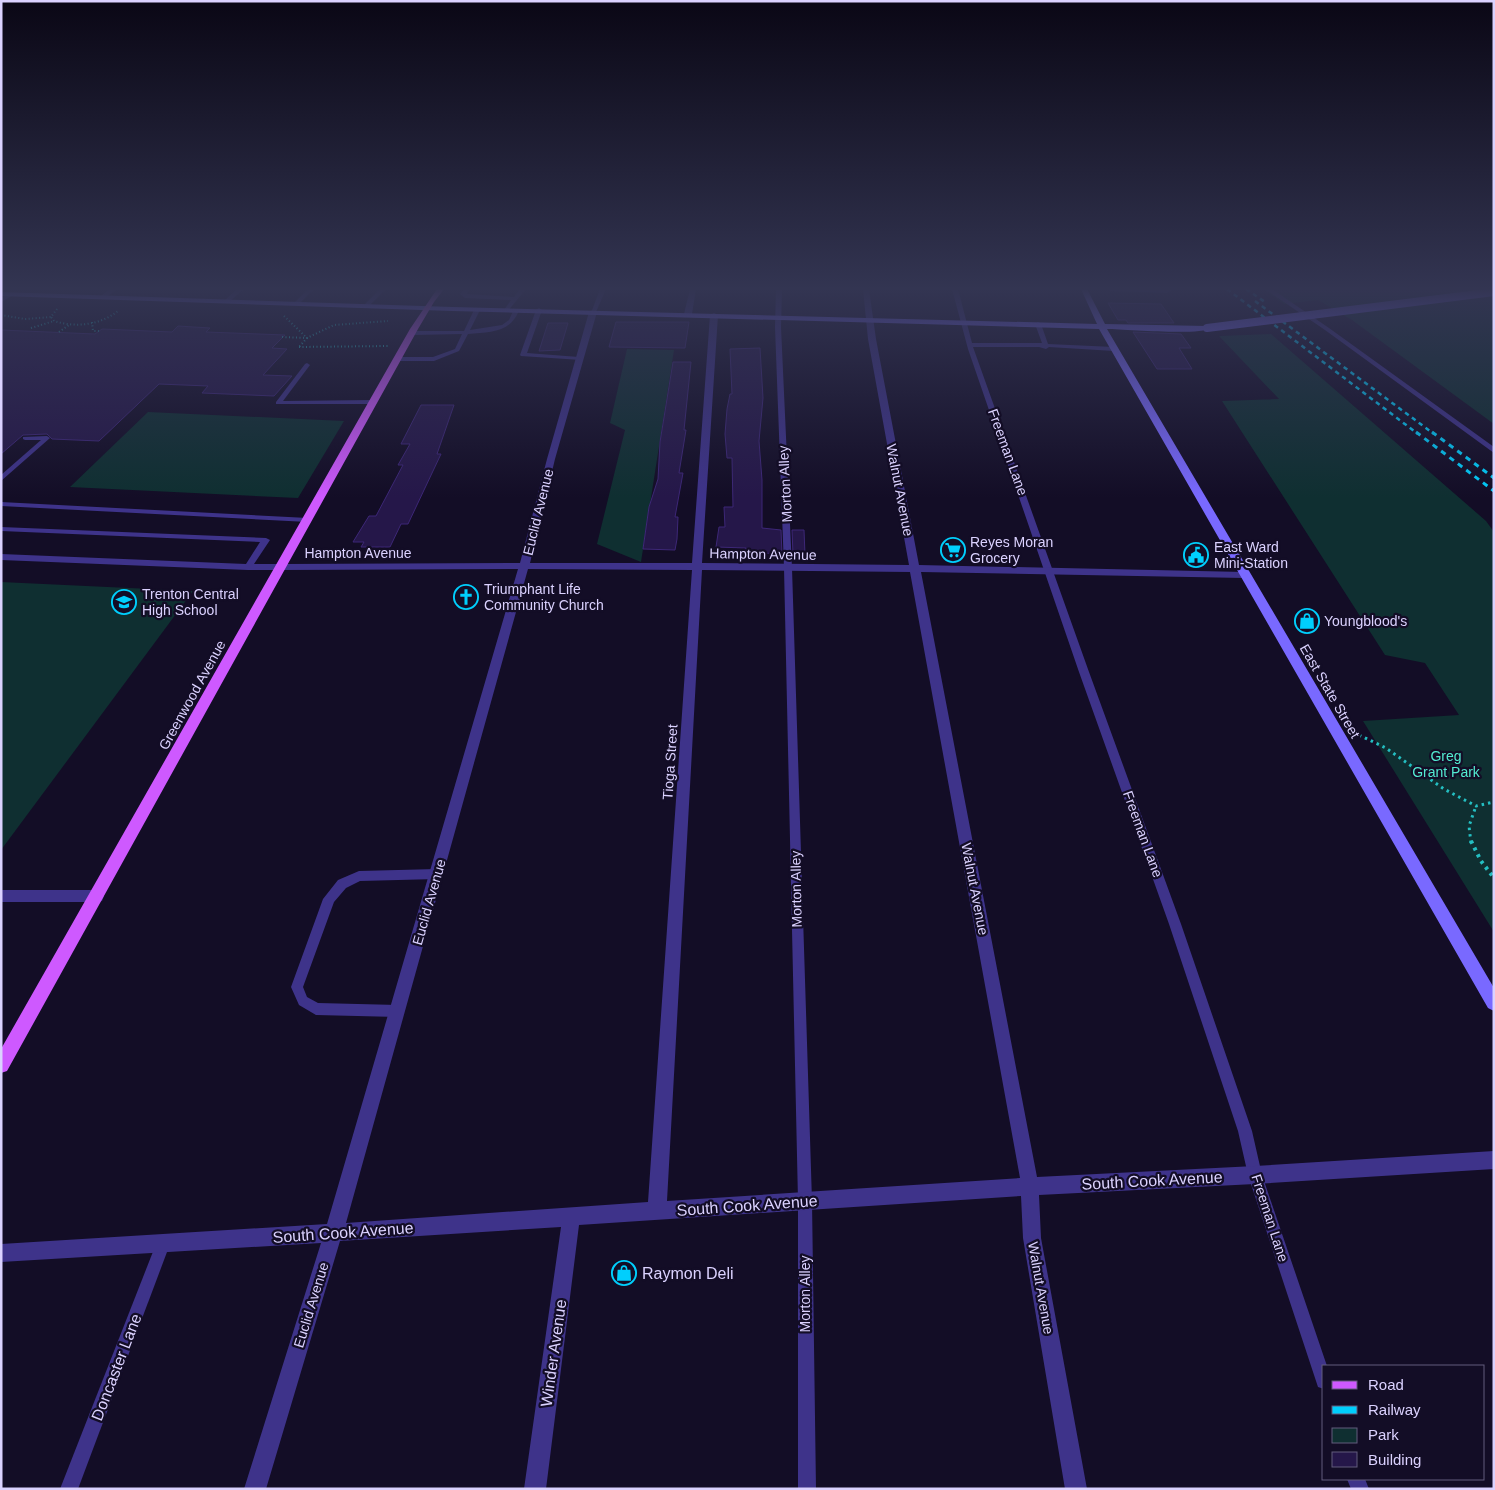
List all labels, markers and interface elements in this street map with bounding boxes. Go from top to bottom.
street label: Freeman Lane [985,406,1031,498]
street label: Walnut Avenue [883,443,917,538]
street label: Morton Alley [775,445,795,523]
street label: Euclid Avenue [520,467,557,557]
place label: Reyes Moran Grocery [970,534,1053,566]
supermarket icon: Reyes Moran Grocery [940,537,966,563]
place label: East Ward Mini-Station [1214,539,1288,571]
public building icon: East Ward Mini-Station [1183,542,1209,568]
street label: Hampton Avenue [304,545,412,561]
street label: Hampton Avenue [709,545,817,563]
place label: Triumphant Life Community Church [484,581,604,613]
church icon: Triumphant Life Community Church [453,584,479,610]
place label: Trenton Central High School [142,586,239,618]
school or university icon: Trenton Central High School [111,589,137,615]
shop icon: Youngblood's [1294,608,1320,634]
place label: Youngblood's [1324,613,1407,629]
street label: Greenwood Avenue [155,637,229,753]
street label: East State Street [1297,641,1363,741]
street label: Tioga Street [659,724,681,800]
park label: Greg Grant Park [1412,748,1481,780]
street label: Freeman Lane [1120,788,1166,880]
street label: Walnut Avenue [958,842,992,937]
street label: Morton Alley [787,850,805,928]
street label: Euclid Avenue [409,857,449,947]
street label: South Cook Avenue [1081,1168,1223,1193]
street label: Freeman Lane [1248,1172,1292,1264]
street label: South Cook Avenue [676,1192,818,1219]
street label: South Cook Avenue [272,1219,414,1246]
street label: Walnut Avenue [1025,1241,1057,1336]
street label: Morton Alley [797,1255,813,1333]
street label: Euclid Avenue [290,1260,332,1350]
shop icon: Raymon Deli [611,1260,637,1286]
place label: Raymon Deli [642,1265,734,1282]
street label: Winder Avenue [538,1298,569,1408]
street label: Doncaster Lane [88,1311,145,1423]
legend [1322,1365,1485,1480]
text: Road [1368,1376,1404,1393]
text: Railway [1368,1401,1421,1418]
text: Park [1368,1426,1399,1443]
text: Building [1368,1451,1421,1468]

